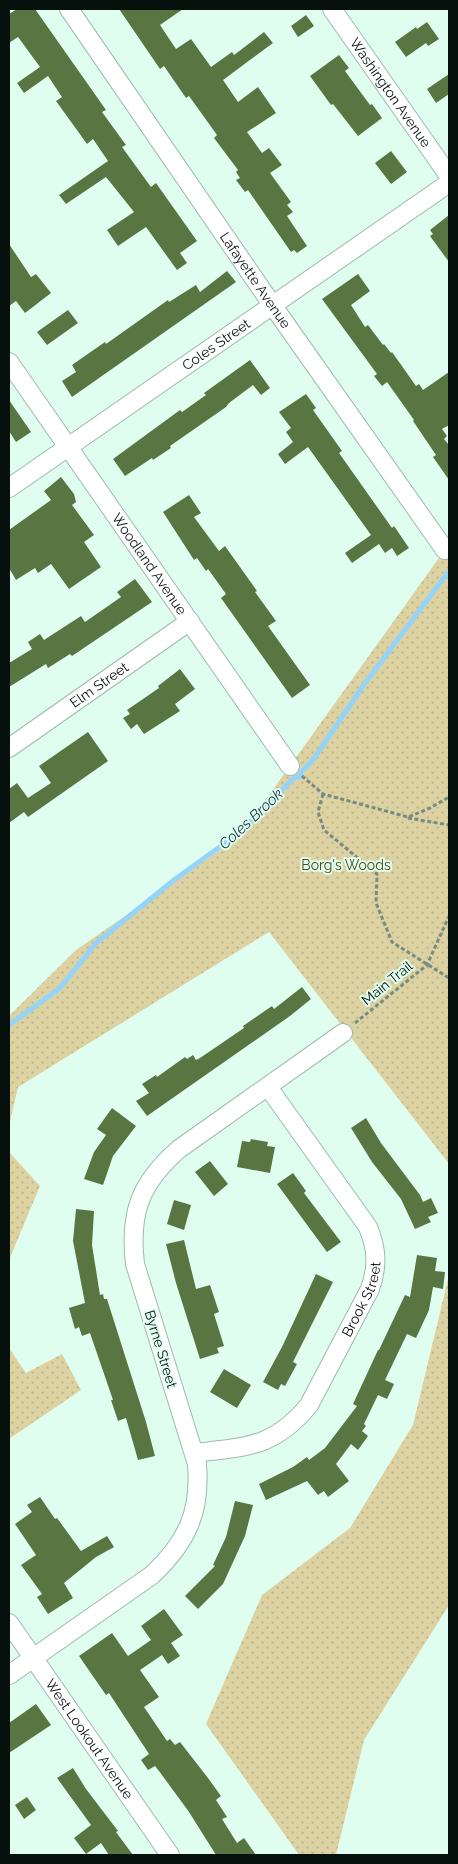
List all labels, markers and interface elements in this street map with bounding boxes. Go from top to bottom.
street label: Washington Avenue [347,35,434,150]
street label: Lafayette Avenue [217,229,294,331]
street label: Coles Street [179,315,253,374]
street label: Woodland Avenue [109,510,190,618]
street label: Elm Street [67,659,132,711]
water label: Coles Brook [215,785,287,853]
park label: Borg's Woods [301,857,391,873]
street label: Main Trail [358,958,416,1008]
street label: Brook Street [338,1261,383,1339]
street label: Byrne Street [142,1308,181,1390]
street label: West Lookout Avenue [42,1676,137,1802]

